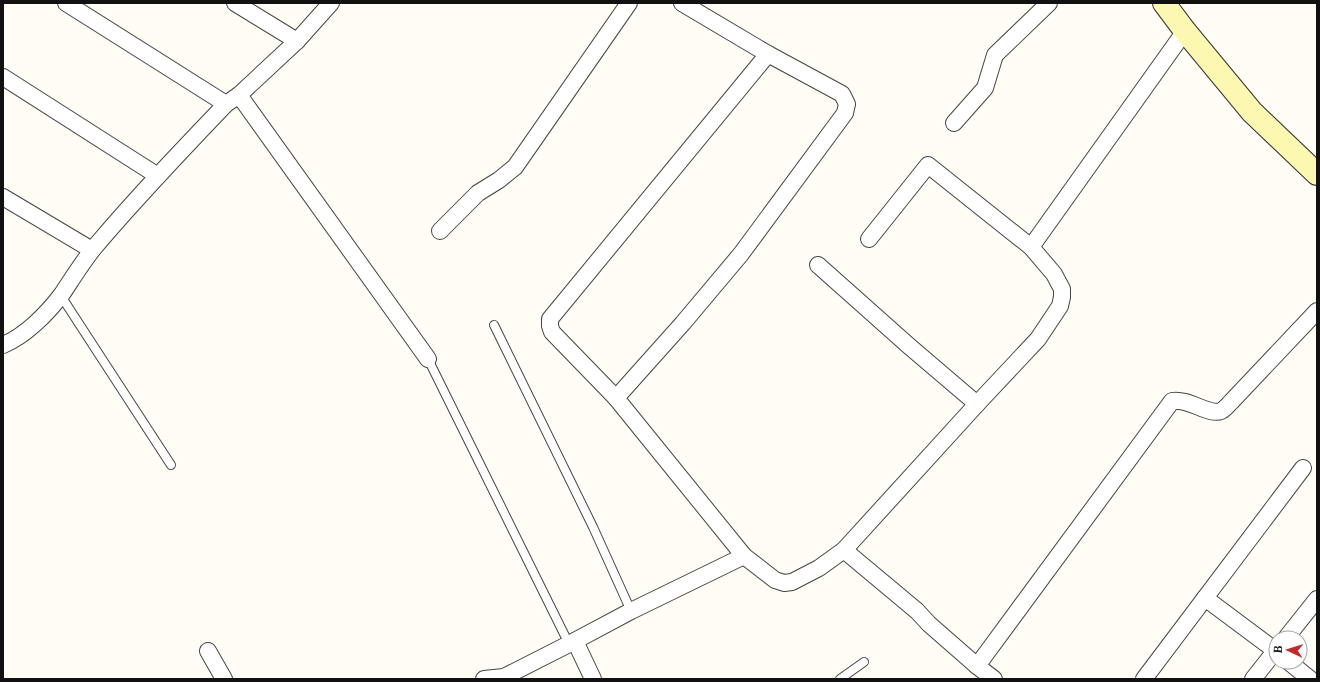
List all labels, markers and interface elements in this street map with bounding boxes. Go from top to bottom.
north arrow [1268,630,1308,670]
text: B [1271,645,1285,654]

